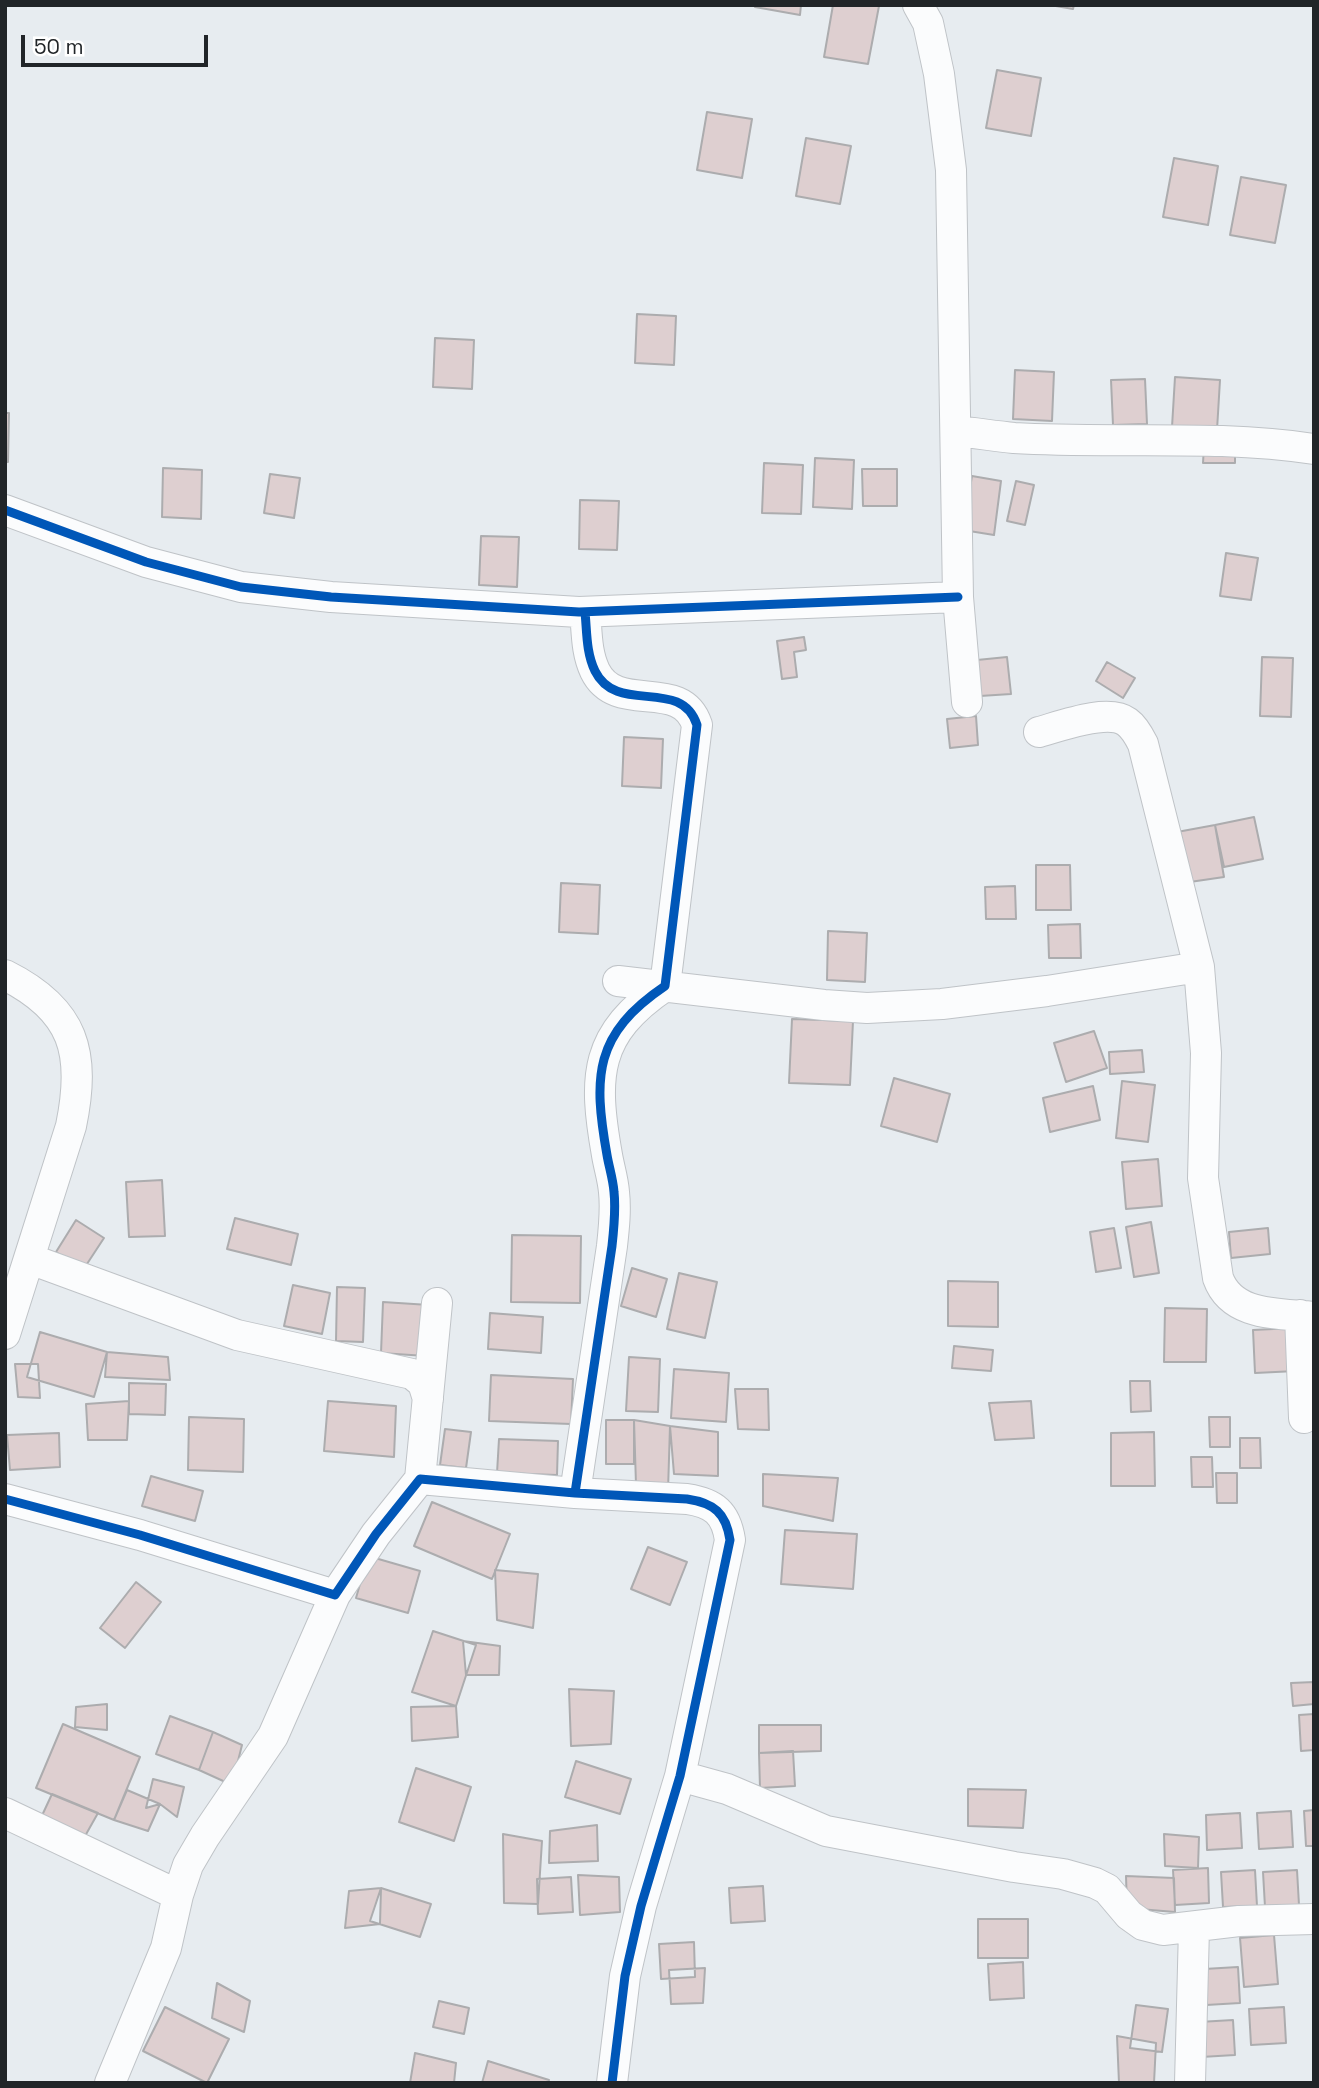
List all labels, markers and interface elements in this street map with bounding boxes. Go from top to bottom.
scale bar [24,21,212,65]
text: 50 m [34,33,84,60]

